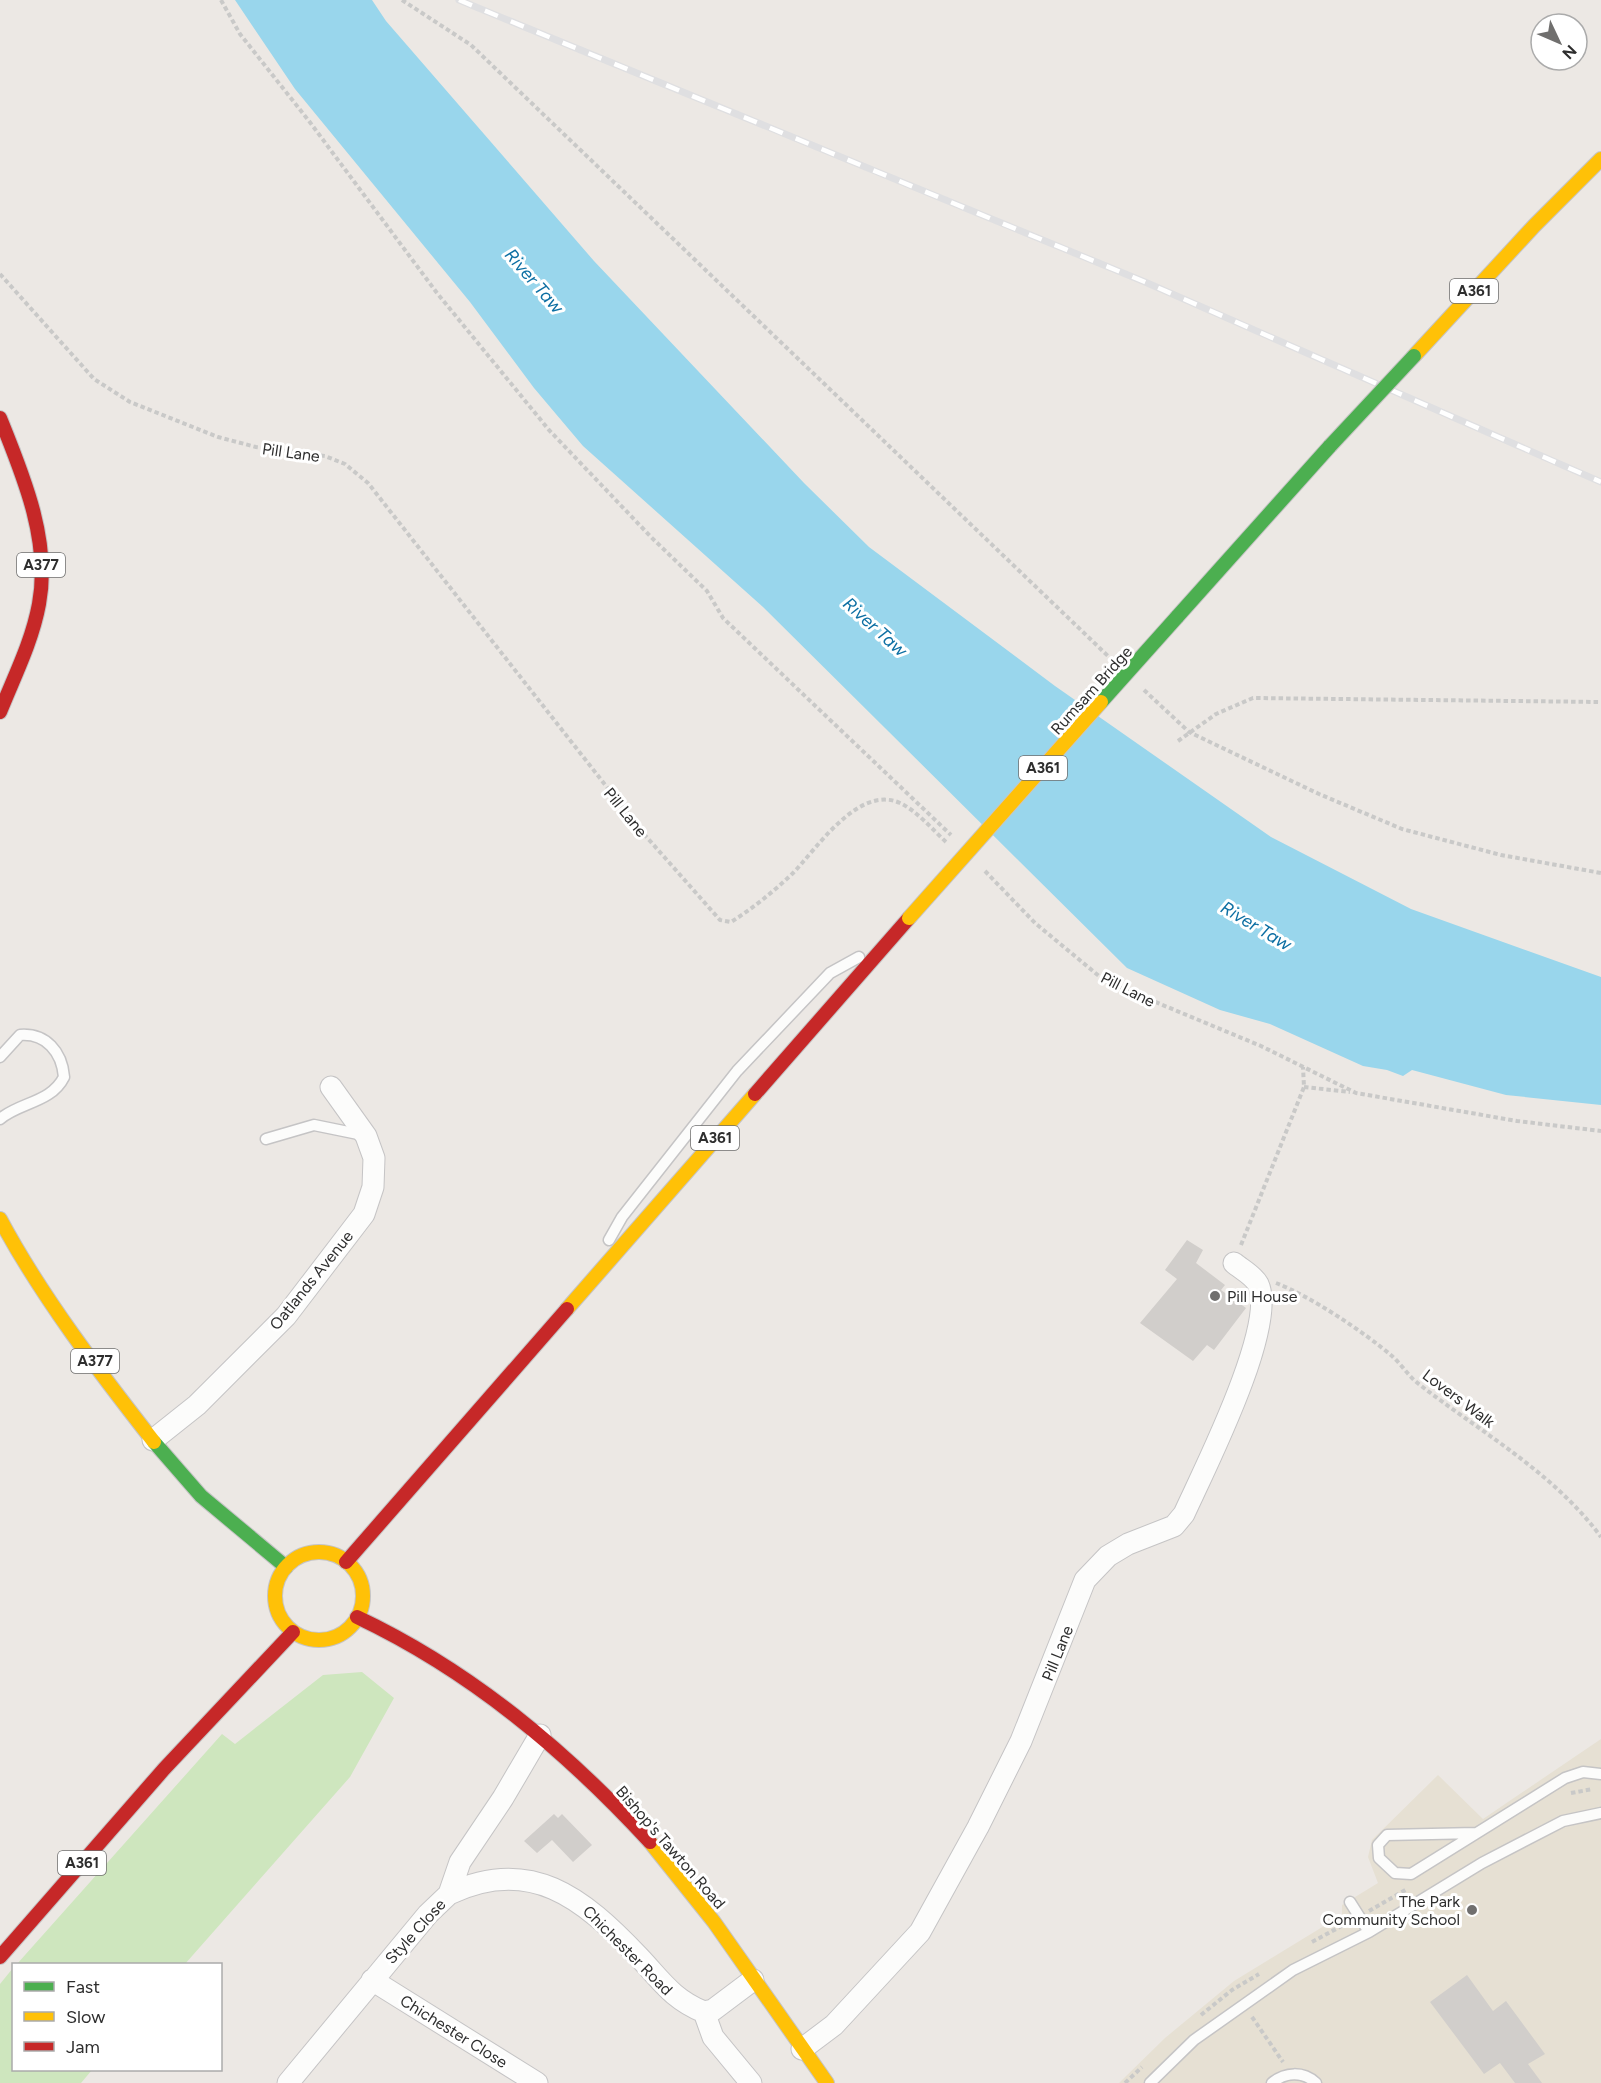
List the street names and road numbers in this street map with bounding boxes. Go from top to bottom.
road number: A361 [1450,279,1498,303]
street label: Pill Lane [261,439,321,466]
road number: A377 [17,553,65,577]
street label: Rumsam Bridge [1047,642,1136,738]
road number: A361 [1019,756,1067,780]
street label: Pill Lane [600,784,651,841]
street label: Pill Lane [1098,968,1158,1011]
road number: A361 [691,1126,739,1150]
street label: Oatlands Avenue [266,1227,357,1334]
road number: A377 [71,1349,119,1373]
street label: Lovers Walk [1419,1365,1499,1432]
street label: Pill Lane [1038,1622,1077,1684]
street label: Bishop's Tawton Road [612,1782,729,1913]
road number: A361 [58,1851,106,1875]
street label: Style Close [381,1895,450,1968]
street label: Chichester Road [579,1902,676,1999]
street label: Chichester Close [397,1991,511,2072]

